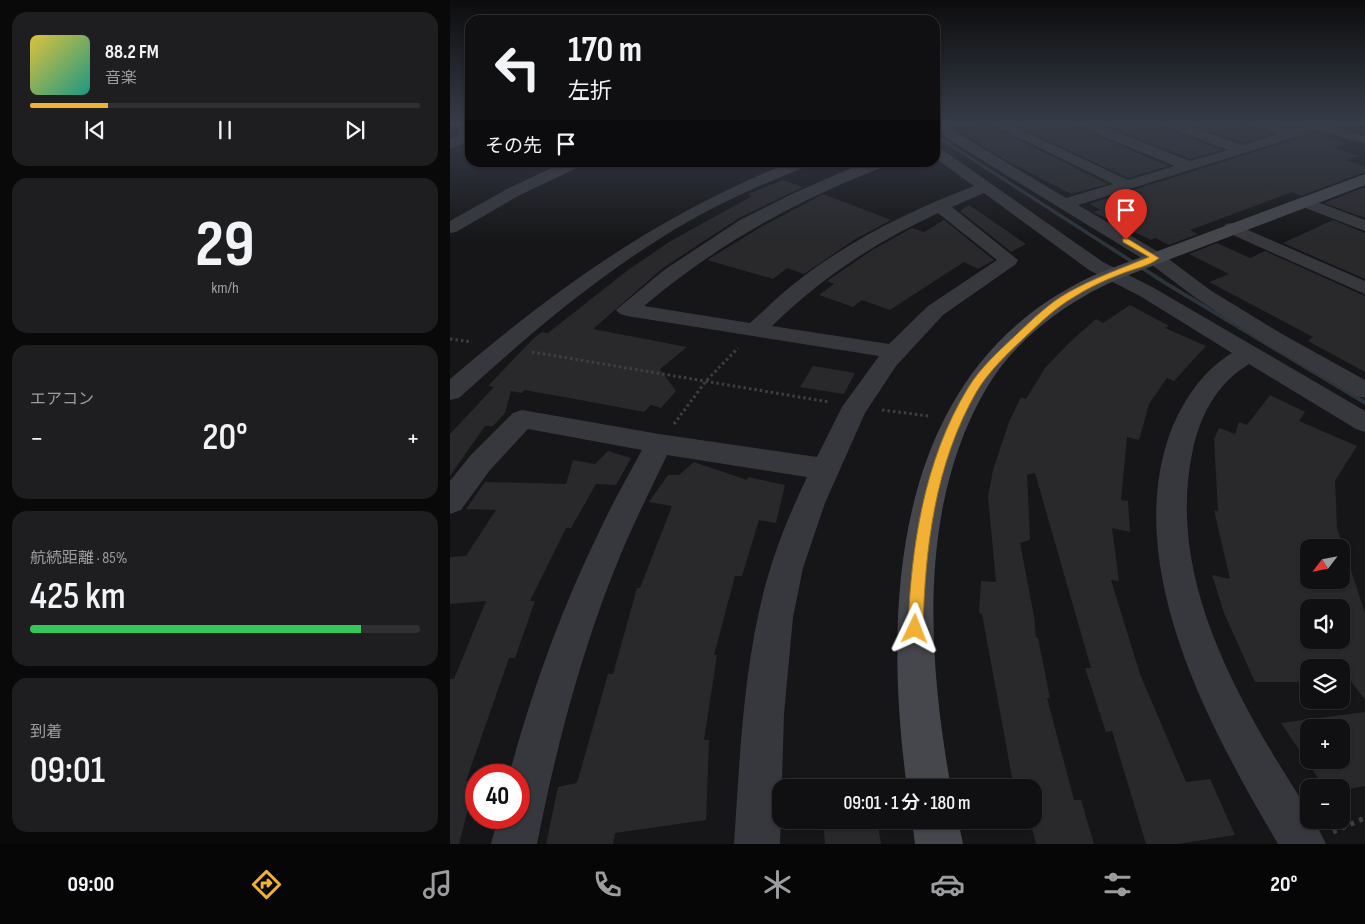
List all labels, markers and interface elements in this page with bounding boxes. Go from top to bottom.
text: 170 m [568,29,642,72]
icon: left [485,35,550,100]
text: 88.2 FM [105,41,159,64]
text: 音楽 [105,69,137,88]
text: 左折 [568,78,612,105]
icon: previous [81,116,109,144]
icon: pause [211,116,239,144]
icon: next [341,116,369,144]
icon: arrive [552,130,580,158]
text: その先 [485,135,542,158]
pin [1105,189,1147,240]
icon: arrive [1112,196,1140,224]
text: 29 [195,207,255,285]
text: km/h [211,279,239,298]
text: エアコン [30,390,94,409]
text: 20° [202,415,248,460]
text: − [30,422,44,455]
text: + [406,422,420,455]
north arrow [1300,539,1350,589]
map controls [1300,539,1350,829]
text: 航続距離 · 85% [30,549,127,568]
text: 425 km [30,574,126,619]
button: sound [1300,599,1350,649]
position arrow [888,602,940,654]
button: layers [1300,659,1350,709]
button: + [1300,719,1350,769]
text: 到着 [30,723,62,742]
text: 09:01 [30,748,105,793]
speed limit sign: 40 [465,764,530,829]
button: − [1300,779,1350,829]
text: 09:01 · 1 分 · 180 m [844,792,970,815]
icon: directions [249,867,284,902]
icon: music [420,867,455,902]
icon: phone [590,867,625,902]
icon: climate [760,867,795,902]
icon: car [930,867,965,902]
icon: filters [1100,867,1135,902]
text: 09:00 [68,871,114,898]
text: 20° [1270,871,1297,898]

